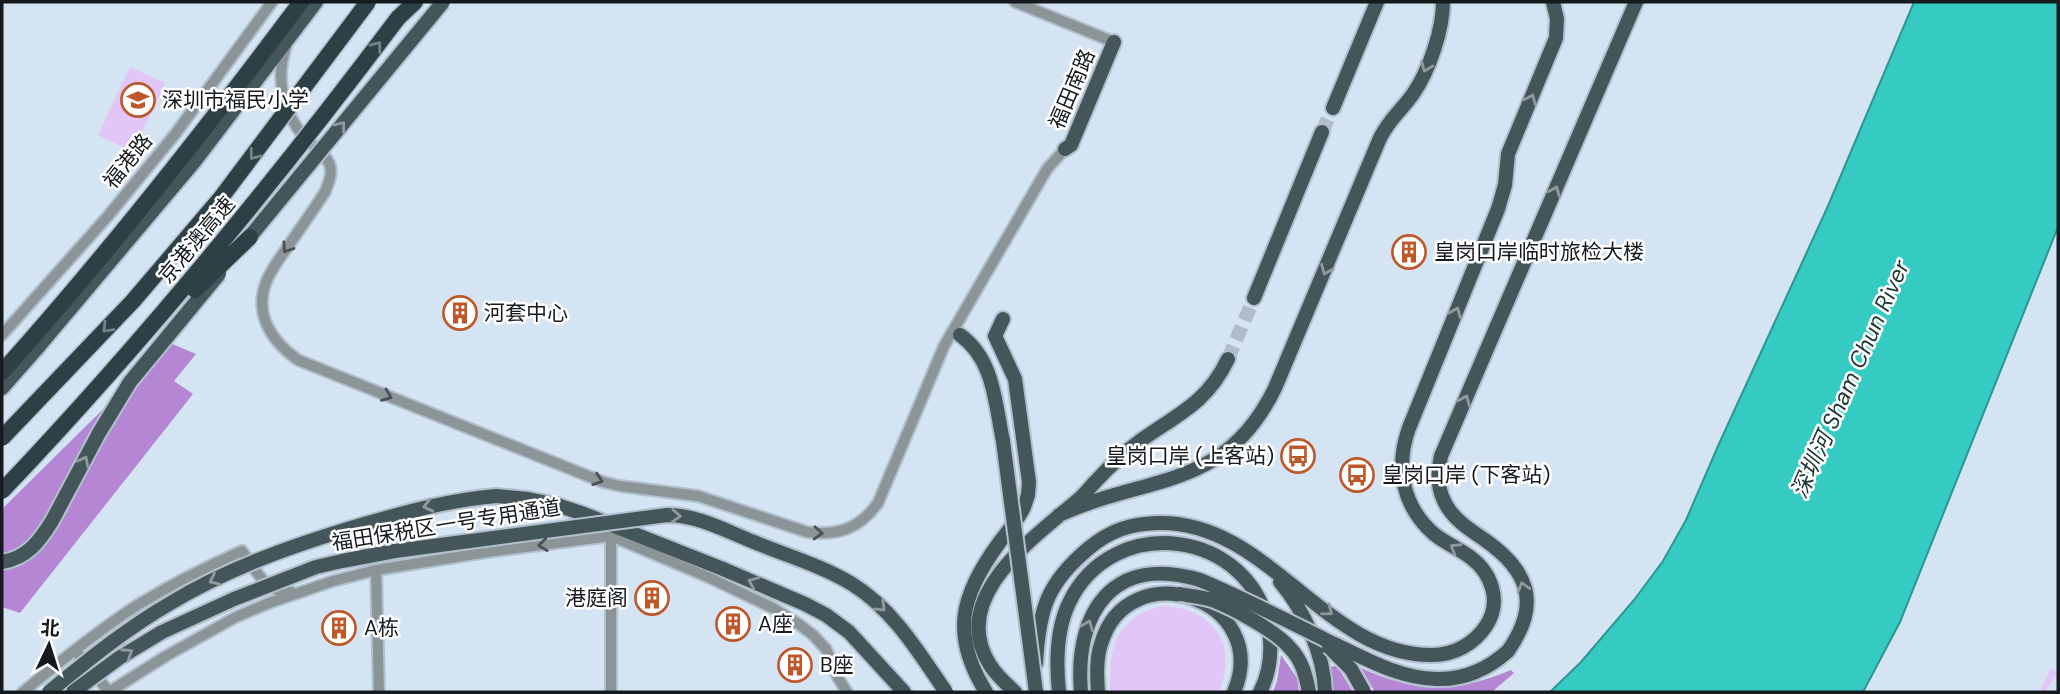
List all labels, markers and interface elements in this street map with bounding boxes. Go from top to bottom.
one-way arrow [369,41,382,54]
street label: 福田南路 [1043,45,1101,133]
one-way arrow [1420,61,1434,73]
school or university icon: 深圳市福民小学 [119,81,157,119]
place label: 深圳市福民小学 [162,86,309,114]
one-way arrow [1523,94,1537,106]
one-way arrow [333,121,345,134]
street label: 福港路 [97,128,159,194]
one-way arrow [250,147,262,160]
one-way arrow [1547,186,1561,198]
street label: 京港澳高速 [153,191,241,289]
building icon: 皇岗口岸临时旅检大楼 [1390,233,1428,271]
place label: 皇岗口岸临时旅检大楼 [1434,238,1644,266]
one-way arrow [282,241,295,254]
water label: 深圳河 Sham Chun River [1784,254,1917,503]
one-way arrow [1320,263,1334,275]
building icon: 河套中心 [441,294,479,332]
place label: 河套中心 [484,299,568,327]
one-way arrow [1447,307,1461,319]
one-way arrow [102,320,115,333]
one-way arrow [380,387,392,401]
one-way arrow [1457,395,1471,407]
bus stop icon: 皇岗口岸 (上客站) [1279,437,1317,475]
place label: 皇岗口岸 (上客站) [1106,442,1274,470]
one-way arrow [76,456,90,468]
bus stop icon: 皇岗口岸 (下客站) [1338,456,1376,494]
place label: 皇岗口岸 (下客站) [1382,461,1550,489]
one-way arrow [592,472,604,486]
street label: 福田保税区一号专用通道 [330,493,562,557]
one-way arrow [422,498,434,512]
one-way arrow [670,508,681,523]
one-way arrow [813,525,824,540]
one-way arrow [538,537,549,552]
one-way arrow [1449,543,1462,556]
one-way arrow [209,572,221,586]
one-way arrow [747,576,760,590]
building icon: 港庭阁 [633,579,671,617]
one-way arrow [1517,582,1532,594]
place label: 港庭阁 [565,584,628,612]
one-way arrow [873,599,886,612]
one-way arrow [1320,603,1332,616]
building icon: A座 [714,605,752,643]
building icon: A栋 [320,609,358,647]
north arrow [14,610,84,680]
place label: A座 [758,610,793,638]
place label: A栋 [364,614,399,642]
text: 北 [40,615,61,642]
one-way arrow [1080,620,1094,633]
building icon: B座 [776,646,814,684]
one-way arrow [120,648,133,661]
place label: B座 [820,651,854,679]

